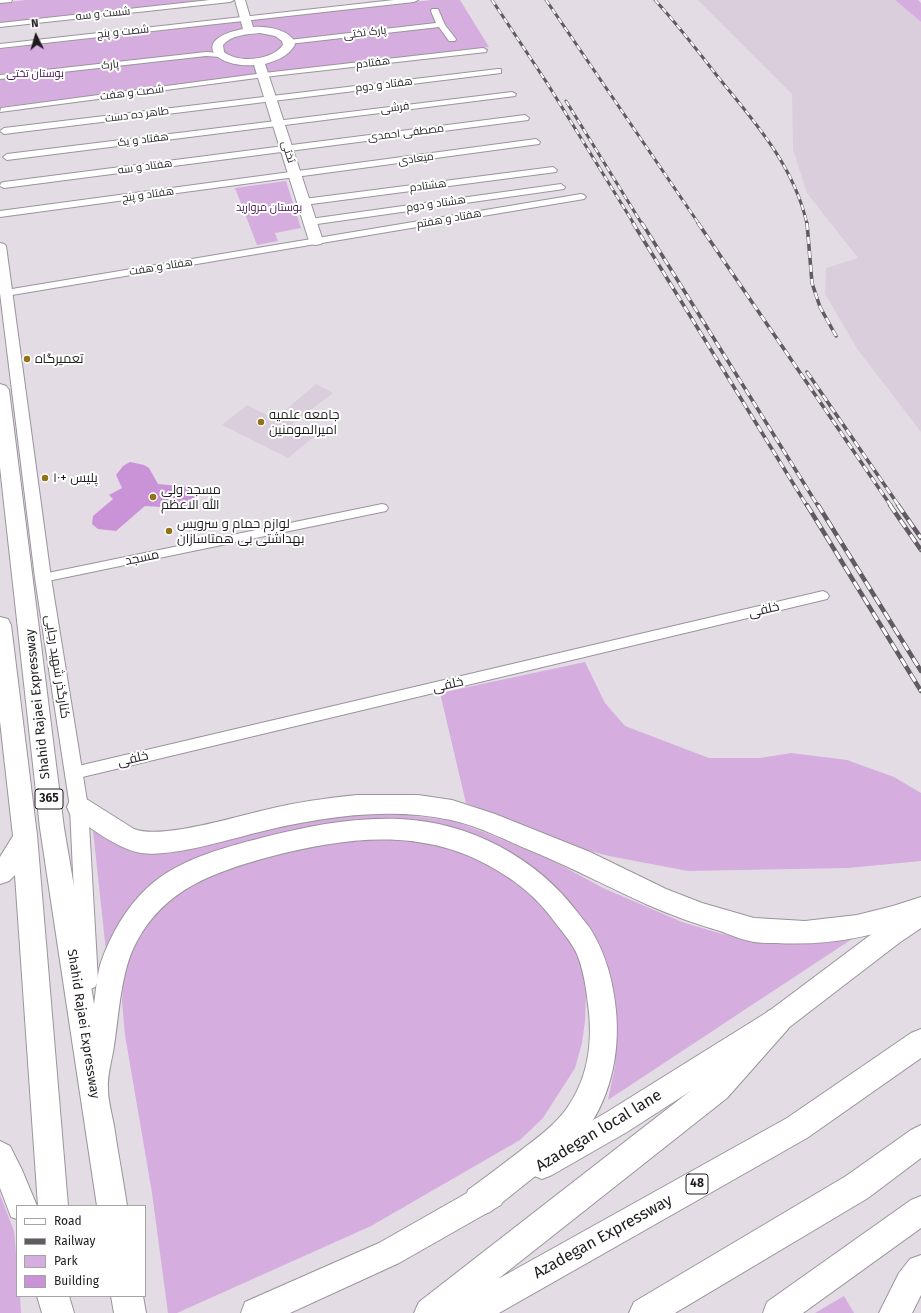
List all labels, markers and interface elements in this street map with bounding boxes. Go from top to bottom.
street label: شست و سه [75,5,131,23]
north arrow [16,16,56,56]
text: N [31,17,39,30]
street label: شصت و پنج [96,23,150,41]
street label: پارک تختی [343,24,387,42]
street label: هفتادم [355,54,391,72]
street label: پارک [101,58,119,72]
park label: بوستان تختی [6,67,64,81]
street label: هفتاد و دوم [355,75,413,95]
street label: شصت و هفت [99,83,165,103]
street label: فرشی [380,100,410,116]
street label: طاهر ده دست [104,105,170,125]
street label: مصطفی احمدی [367,122,445,144]
street label: هفتاد و یک [117,130,169,150]
street label: تختی [278,139,298,165]
street label: میعادی [397,150,435,168]
street label: هفتاد و سه [117,157,173,177]
street label: هشتادم [409,177,447,195]
street label: هفتاد و پنج [121,185,175,205]
street label: هشتاد و دوم [405,193,467,215]
park label: بوستان مروارید [236,201,302,215]
street label: هفتاد و هفتم [416,207,482,231]
street label: هفتاد و هفت [128,255,194,279]
place label: تعمیرگاه [35,351,83,367]
marker: تعمیرگاه [22,354,32,364]
place label: جامعه علمیه امیرالمومنین [269,407,339,438]
marker: جامعه علمیه امیرالمومنین [256,417,266,427]
place label: پلیس +۱۰ [53,470,98,486]
marker: پلیس +۱۰ [40,473,50,483]
place label: مسجد ولی الله الاعظم [161,482,221,513]
marker: مسجد ولی الله الاعظم [148,492,158,502]
place label: لوازم حمام و سرویس بهداشتی بی همتاسازان [177,516,304,547]
marker: لوازم حمام و سرویس بهداشتی بی همتاسازان [164,526,174,536]
street label: مسجد [124,547,160,569]
street label: خلفی [747,599,781,621]
street label: کنارگذر شهید رجایی [41,614,73,720]
street label: Shahid Rajaei Expressway [22,628,54,780]
street label: خلفی [431,674,465,696]
street label: خلفی [116,748,150,770]
road number: 365 [35,789,63,809]
street label: Shahid Rajaei Expressway [63,948,103,1100]
street label: Azadegan local lane [533,1086,665,1176]
road number: 48 [686,1174,708,1194]
street label: Azadegan Expressway [530,1191,676,1283]
legend [16,1205,146,1297]
text: Road [54,1214,82,1228]
text: Railway [54,1234,95,1248]
text: Park [54,1254,78,1268]
text: Building [54,1274,99,1288]

